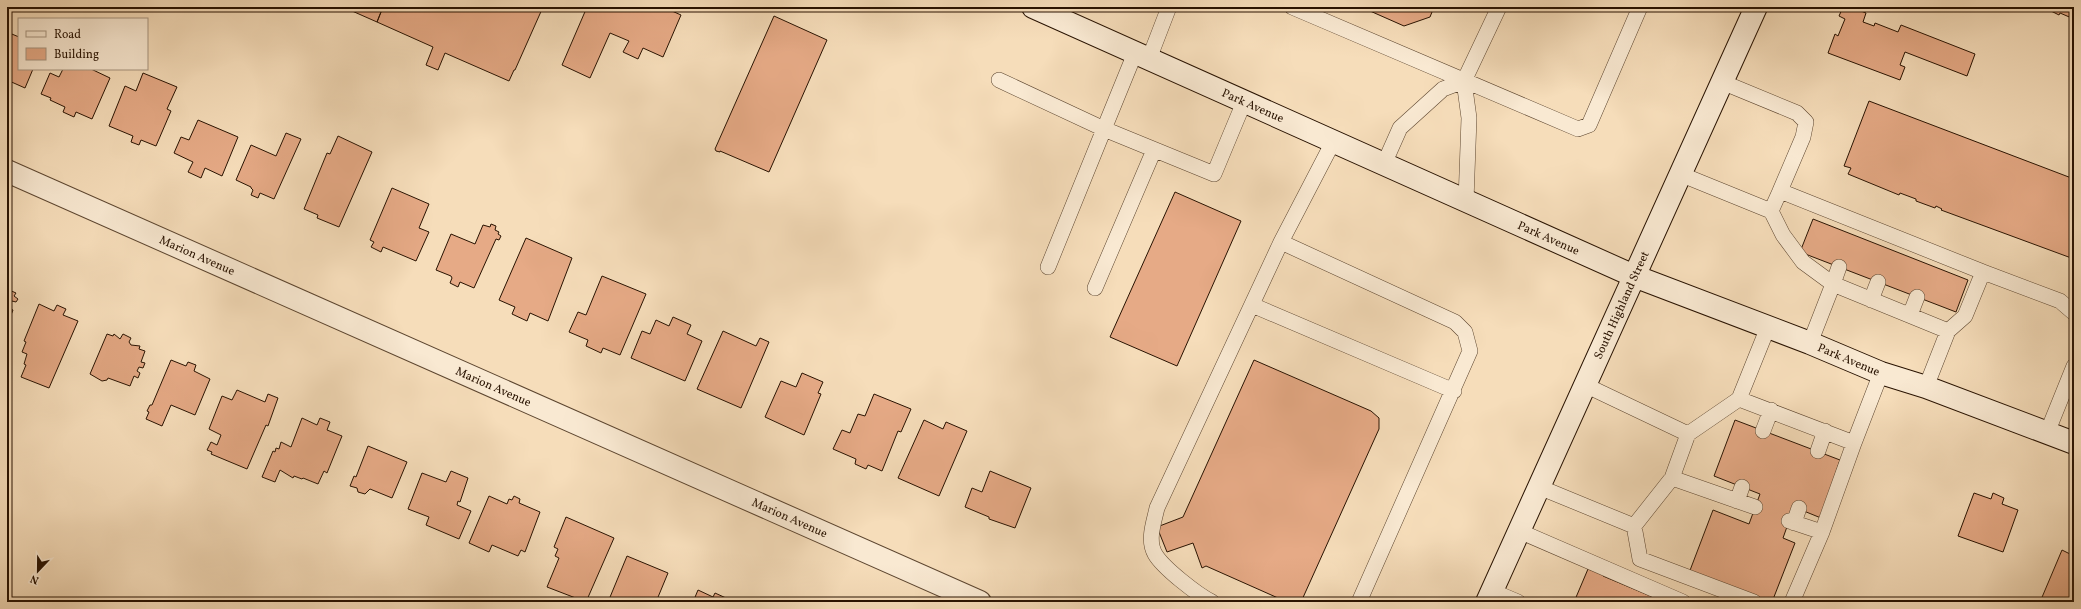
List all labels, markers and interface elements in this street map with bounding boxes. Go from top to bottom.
legend [18,18,148,70]
text: Road [54,27,81,43]
text: Building [54,47,99,63]
street label: Park Avenue [1219,86,1286,127]
street label: Park Avenue [1515,218,1582,260]
street label: Marion Avenue [156,232,237,280]
street label: South Highland Street [1591,249,1654,362]
street label: Park Avenue [1815,340,1882,381]
street label: Marion Avenue [453,364,534,411]
street label: Marion Avenue [749,495,830,542]
north arrow [18,551,58,591]
text: N [28,570,41,587]

